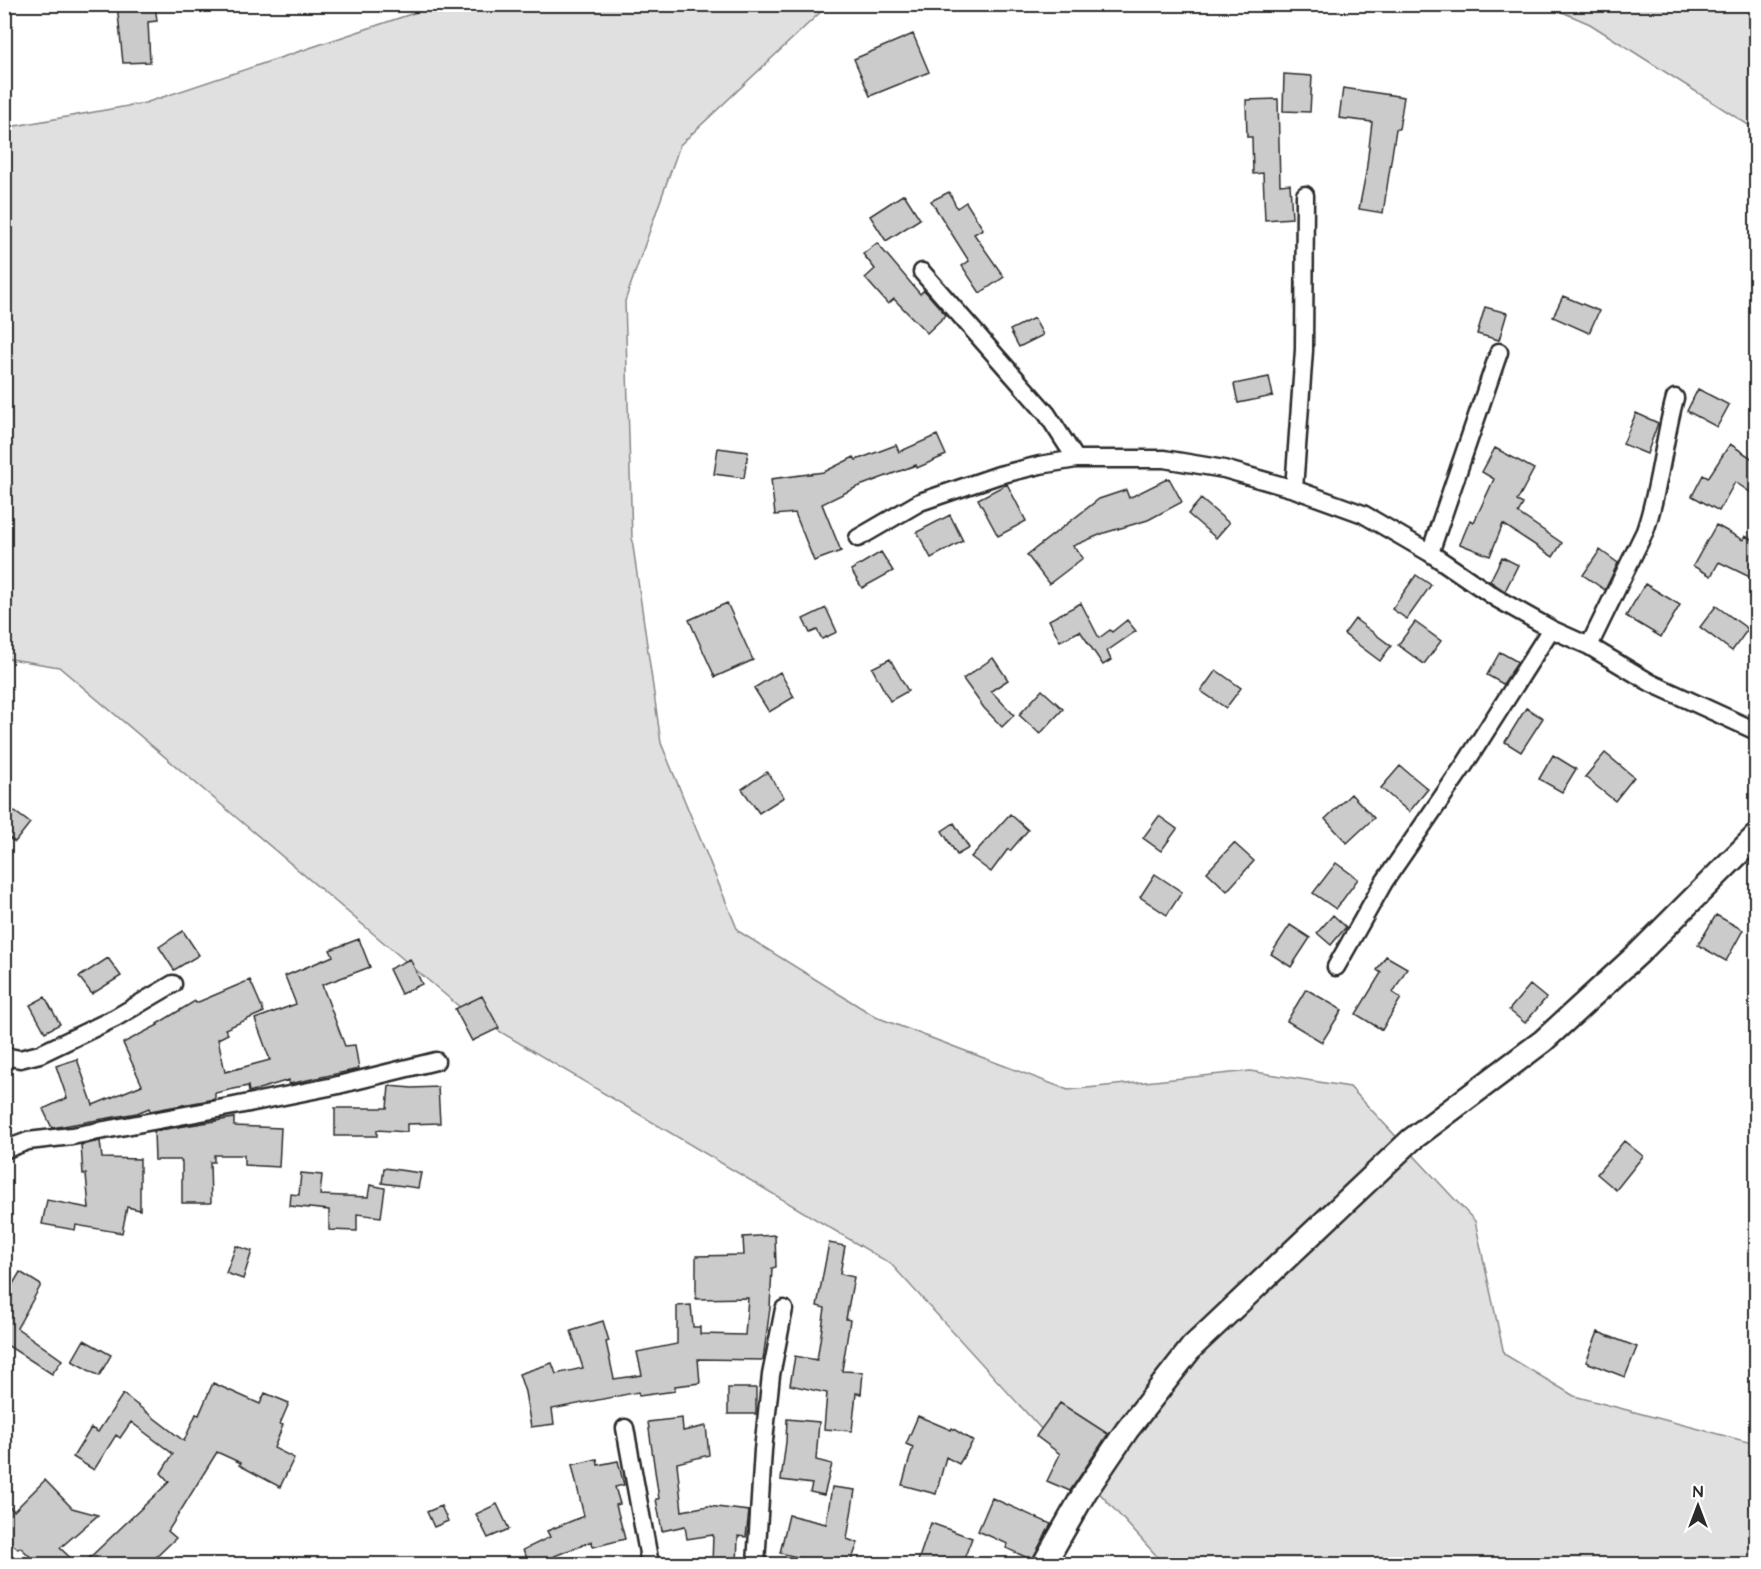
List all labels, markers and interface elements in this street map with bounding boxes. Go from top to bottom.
north arrow [1668,1476,1728,1536]
text: N [1693,1481,1703,1503]

